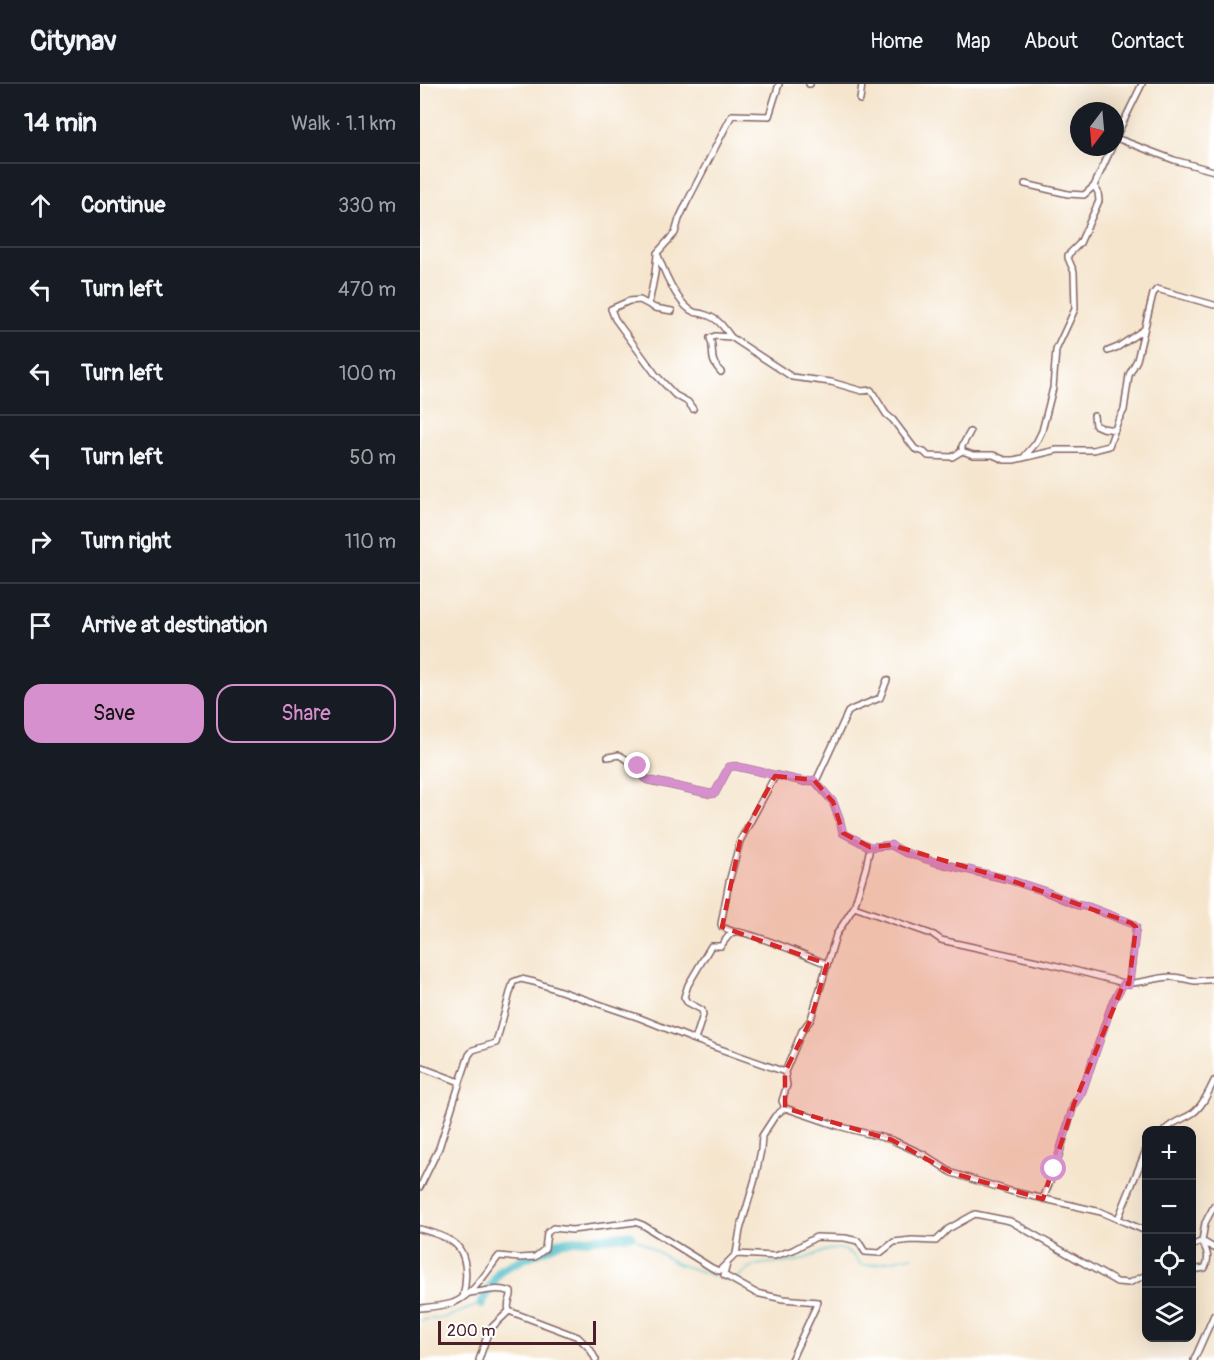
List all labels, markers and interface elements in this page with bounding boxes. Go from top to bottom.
text: Citynav [30,24,117,59]
text: Home [870,28,923,55]
text: Map [956,28,991,55]
text: About [1024,28,1078,55]
text: Contact [1111,28,1184,55]
north arrow [1070,102,1124,156]
text: 14 min [24,107,97,139]
text: Walk · 1.1 km [291,111,396,136]
icon: ahead [24,189,57,222]
text: Continue [81,191,165,219]
text: 330 m [338,193,396,218]
icon: left [24,273,57,306]
text: Turn left [81,275,163,303]
text: 470 m [338,277,396,302]
icon: left [24,357,57,390]
text: Turn left [81,359,163,387]
text: 100 m [339,361,396,386]
icon: left [24,441,57,474]
text: Turn left [81,443,163,471]
text: 50 m [349,445,396,470]
icon: right [24,525,57,558]
text: Turn right [81,527,171,555]
text: 110 m [345,529,396,554]
icon: arrive [24,609,57,642]
text: Arrive at destination [81,611,267,639]
button: Save [24,684,204,743]
button: Share [216,684,396,743]
route end [624,752,650,778]
map controls [1142,1126,1196,1342]
button: + [1142,1126,1196,1180]
route start [1040,1155,1066,1181]
button: − [1142,1180,1196,1234]
button: locate [1142,1234,1196,1288]
button: layers [1142,1288,1196,1342]
scale bar [438,1318,596,1346]
text: 200 m [447,1321,495,1341]

